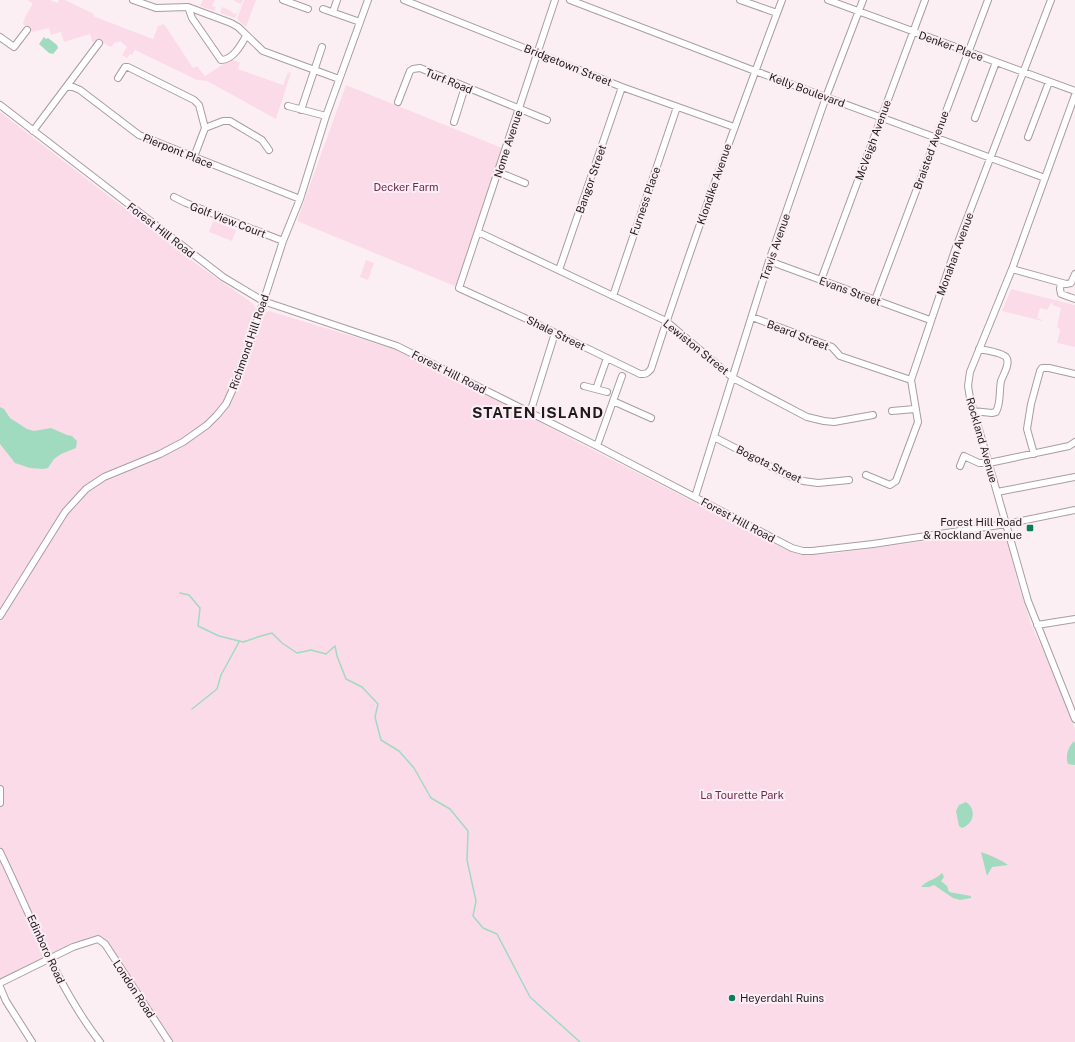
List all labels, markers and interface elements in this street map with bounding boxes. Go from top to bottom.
street label: Denker Place [917,29,985,63]
street label: Bridgetown Street [522,42,614,88]
street label: Turf Road [424,66,474,96]
street label: Kelly Boulevard [767,71,847,109]
street label: McVeigh Avenue [853,98,893,182]
street label: Nome Avenue [491,109,525,179]
street label: Braisted Avenue [911,109,951,191]
street label: Pierpont Place [141,131,215,171]
street label: Klondike Avenue [694,142,734,226]
street label: Bangor Street [574,143,608,215]
street label: Furness Place [628,165,662,237]
park label: Decker Farm [373,181,439,193]
street label: Forest Hill Road [125,200,197,260]
street label: Golf View Court [188,200,268,240]
street label: Monahan Avenue [934,211,976,297]
street label: Travis Avenue [758,212,792,282]
street label: Evans Street [818,274,882,308]
street label: Richmond Hill Road [227,293,271,391]
street label: Shale Street [525,314,587,352]
street label: Lewiston Street [661,317,731,377]
street label: Beard Street [765,318,831,352]
street label: Forest Hill Road [410,348,488,396]
street label: Rockland Avenue [964,396,1000,484]
district label: STATEN ISLAND [472,404,604,421]
street label: Bogota Street [734,443,804,485]
street label: Forest Hill Road [699,495,777,545]
place label: Forest Hill Road & Rockland Avenue [923,516,1022,541]
marker: Forest Hill Road & Rockland Avenue [1025,523,1035,533]
park label: La Tourette Park [700,789,784,801]
street label: Edinboro Road [25,913,67,985]
street label: London Road [111,958,157,1020]
place label: Heyerdahl Ruins [740,992,825,1004]
marker: Heyerdahl Ruins [727,993,737,1003]

